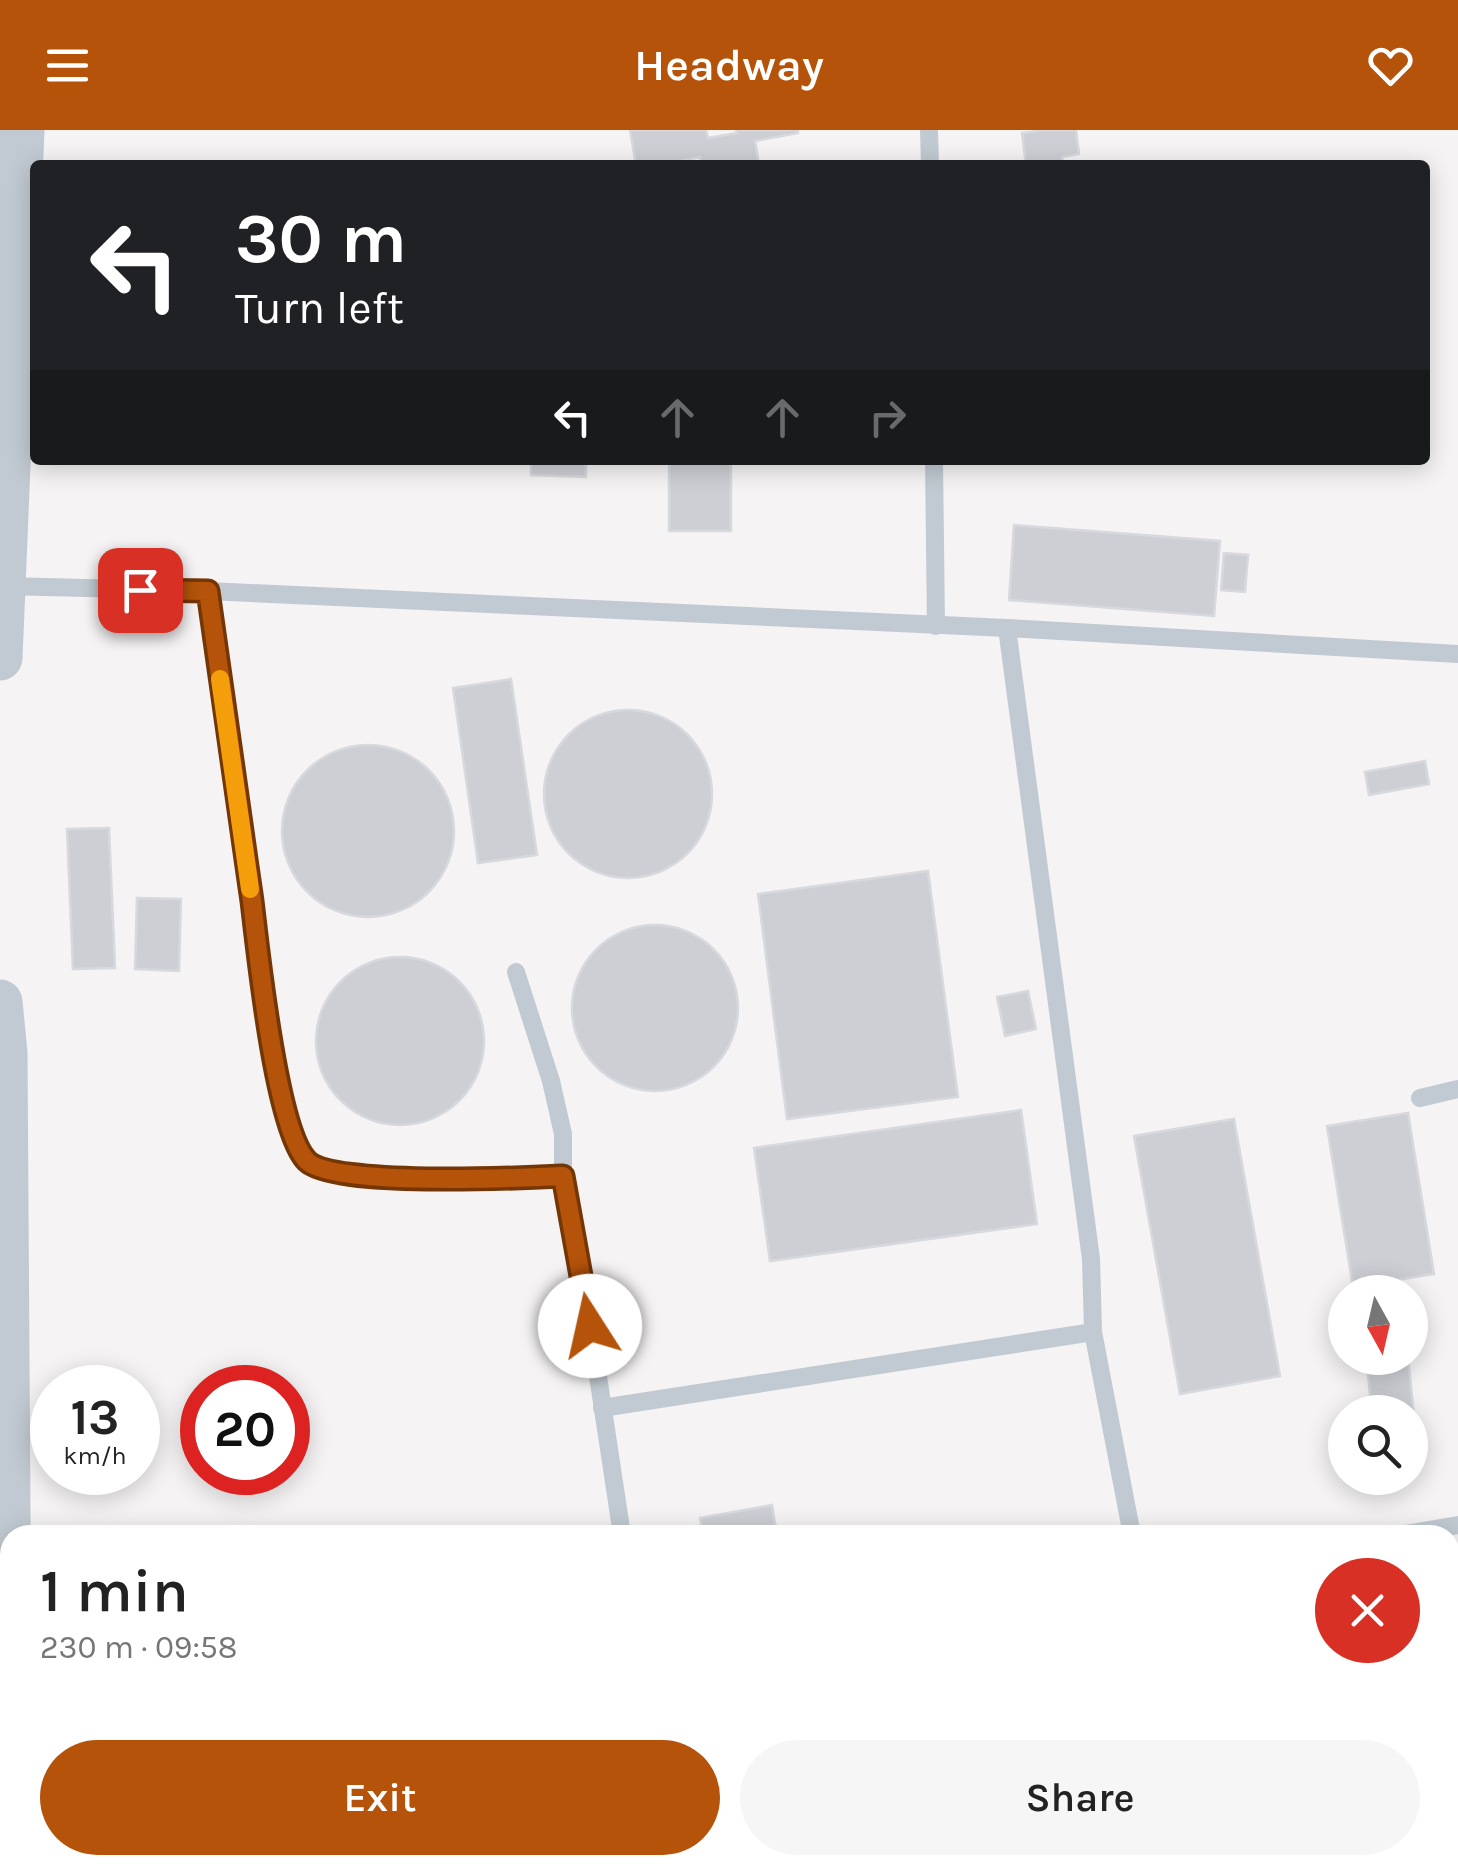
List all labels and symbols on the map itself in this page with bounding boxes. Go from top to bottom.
pin [98,548,183,633]
position arrow [538,1274,642,1378]
north arrow [1328,1275,1428,1375]
speed limit sign: 20 [180,1365,310,1495]

